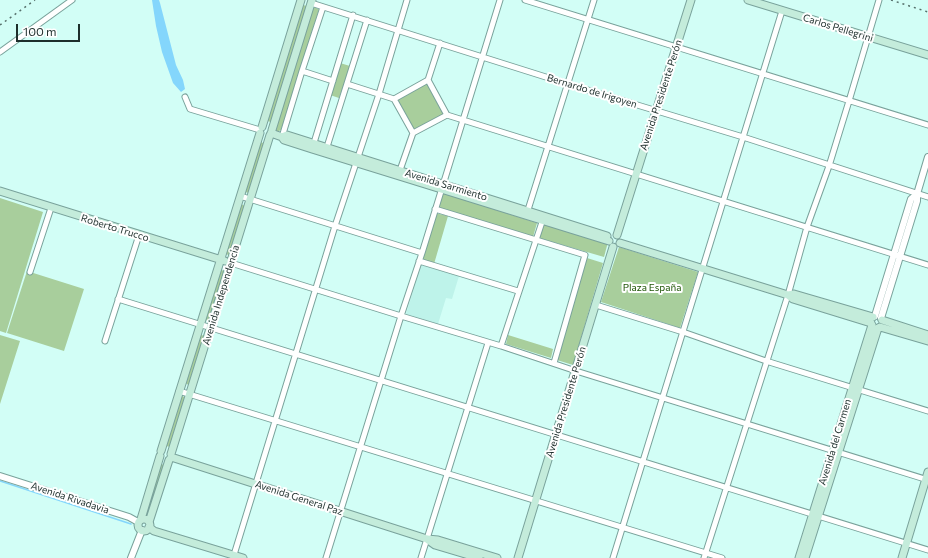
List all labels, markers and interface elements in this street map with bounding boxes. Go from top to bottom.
street label: Carlos Pellegrini [801,12,875,44]
scale bar [18,16,82,42]
text: 100 m [23,24,57,38]
street label: Avenida Presidente Perón [637,38,685,152]
street label: Bernardo de Irigoyen [545,72,639,110]
street label: Avenida Sarmiento [403,167,489,203]
street label: Roberto Trucco [80,212,150,244]
street label: Avenida Independencia [200,244,242,346]
park label: Plaza España [623,282,681,294]
street label: Avenida Presidente Perón [543,345,589,459]
street label: Avenida del Carmen [816,398,854,486]
street label: Avenida General Paz [254,478,344,518]
street label: Avenida Rivadavia [29,480,111,516]

